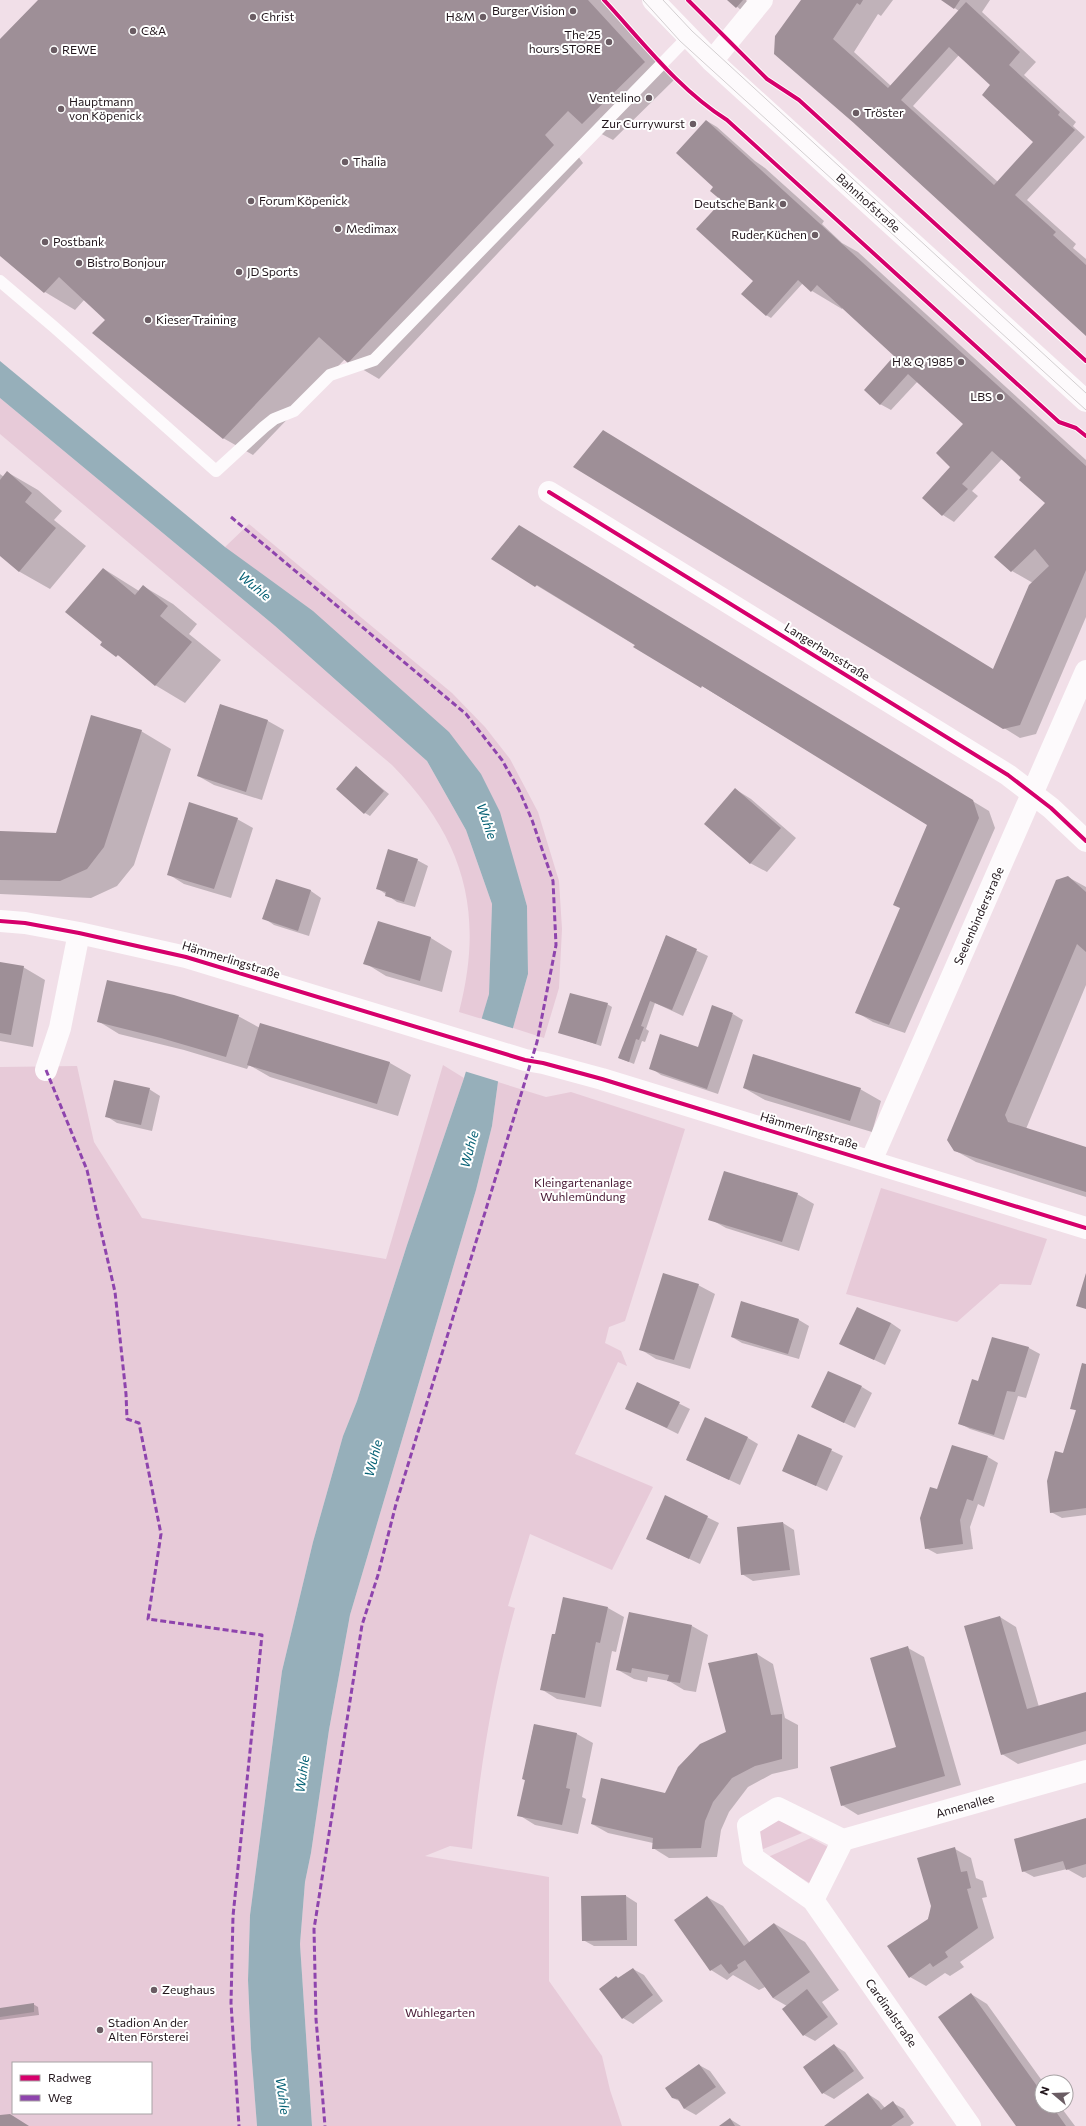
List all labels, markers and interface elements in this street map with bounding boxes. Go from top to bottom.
place label: Burger Vision [492,3,565,17]
marker: Burger Vision [568,6,578,16]
place label: Christ [261,9,294,23]
place label: H&M [446,9,475,23]
marker: Christ [248,12,258,22]
marker: H&M [478,12,488,22]
place label: C&A [141,23,166,37]
marker: C&A [128,26,138,36]
place label: The 25 hours STORE [529,27,601,55]
marker: The 25 hours STORE [604,37,614,47]
place label: REWE [62,42,97,56]
marker: REWE [49,45,59,55]
place label: Ventelino [589,90,641,104]
marker: Ventelino [644,93,654,103]
place label: Hauptmann von Köpenick [69,94,142,122]
marker: Hauptmann von Köpenick [56,104,66,114]
place label: Tröster [864,105,904,119]
marker: Tröster [851,108,861,118]
place label: Zur Currywurst [601,116,685,130]
marker: Zur Currywurst [688,119,698,129]
place label: Thalia [353,154,386,168]
marker: Thalia [340,157,350,167]
street label: Bahnhofstraße [834,170,904,235]
place label: Forum Köpenick [259,193,348,207]
marker: Forum Köpenick [246,196,256,206]
place label: Deutsche Bank [694,196,775,210]
marker: Deutsche Bank [778,199,788,209]
place label: Medimax [346,221,398,235]
marker: Medimax [333,224,343,234]
place label: Ruder Küchen [731,227,807,241]
marker: Ruder Küchen [810,230,820,240]
place label: Postbank [53,234,105,248]
marker: Postbank [40,237,50,247]
place label: Bistro Bonjour [87,255,166,269]
marker: Bistro Bonjour [74,258,84,268]
place label: JD Sports [247,264,298,279]
marker: JD Sports [234,267,244,277]
place label: Kieser Training [156,312,237,326]
marker: Kieser Training [143,315,153,325]
place label: H & Q 1985 [892,354,953,368]
marker: H & Q 1985 [956,357,966,367]
place label: LBS [970,389,992,403]
marker: LBS [995,392,1005,402]
water label: Wuhle [235,568,275,604]
street label: Langerhansstraße [782,619,873,683]
water label: Wuhle [473,801,501,841]
street label: Seelenbinderstraße [950,864,1006,967]
street label: Hämmerlingstraße [181,937,282,981]
street label: Hämmerlingstraße [759,1108,860,1152]
water label: Wuhle [456,1129,482,1169]
park label: Kleingartenanlage Wuhlemündung [534,1175,632,1203]
water label: Wuhle [361,1438,385,1478]
water label: Wuhle [291,1754,313,1794]
street label: Annenallee [934,1790,996,1820]
street label: Cardinalstraße [863,1976,921,2049]
place label: Zeughaus [162,1982,215,1996]
marker: Zeughaus [149,1985,159,1995]
park label: Wuhlegarten [405,2005,475,2019]
place label: Stadion An der Alten Försterei [108,2015,189,2043]
marker: Stadion An der Alten Försterei [95,2025,105,2035]
legend [12,2062,152,2114]
text: Radweg [48,2070,92,2084]
north arrow [1034,2074,1074,2114]
water label: Wuhle [272,2076,294,2116]
text: N [1037,2085,1052,2097]
text: Weg [48,2090,73,2104]

